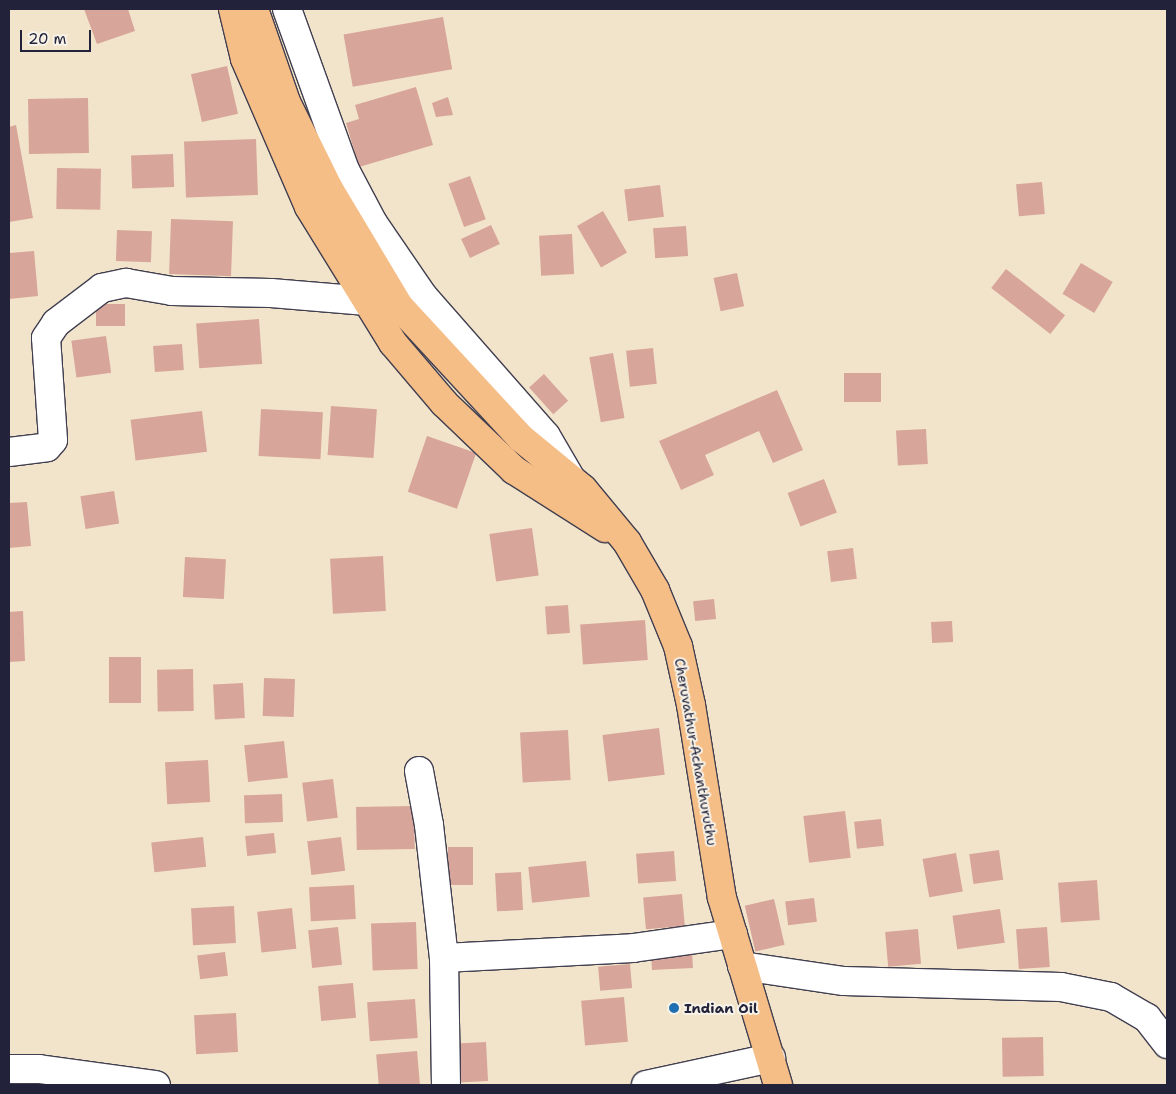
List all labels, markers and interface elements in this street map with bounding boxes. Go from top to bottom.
scale bar [22,20,94,52]
text: 20 m [28,29,67,49]
street label: Cheruvathur-Achanthuruthu [671,657,721,847]
place label: Indian Oil [684,1000,758,1016]
marker: Indian Oil [668,1002,680,1014]

